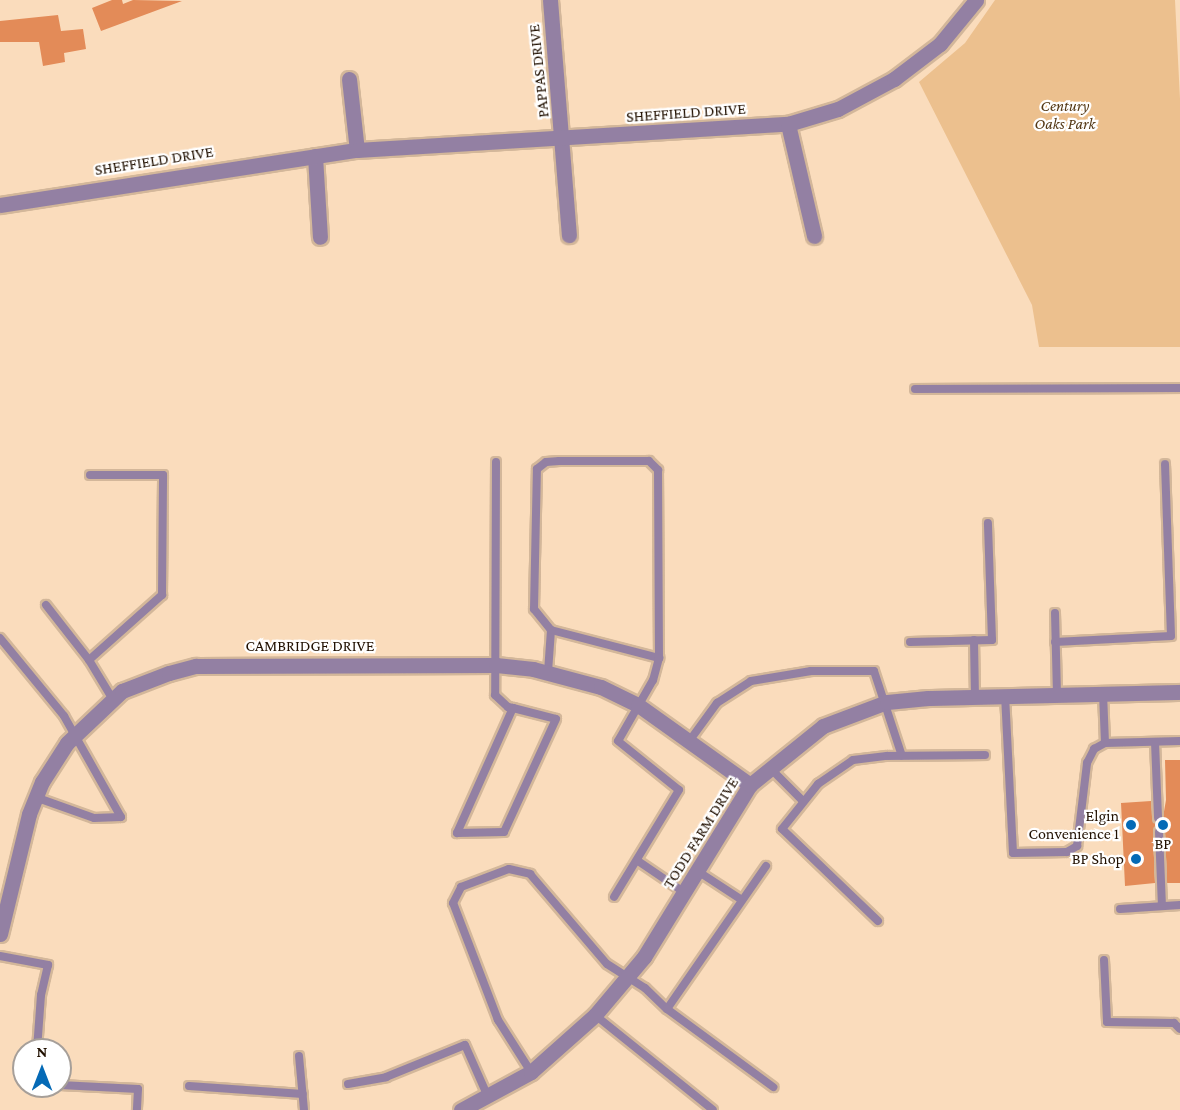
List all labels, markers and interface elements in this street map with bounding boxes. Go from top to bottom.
street label: PAPPAS DRIVE [525,23,553,119]
park label: Century Oaks Park [1035,96,1095,134]
street label: SHEFFIELD DRIVE [626,99,746,127]
street label: SHEFFIELD DRIVE [93,142,215,180]
street label: CAMBRIDGE DRIVE [246,636,374,656]
street label: TODD FARM DRIVE [659,774,743,892]
place label: Elgin Convenience 1 [1029,806,1119,844]
marker: Elgin Convenience 1 [1124,818,1138,832]
marker: BP [1156,818,1170,832]
place label: BP [1155,834,1171,854]
place label: BP Shop [1072,849,1124,869]
marker: BP Shop [1129,852,1143,866]
north arrow [12,1038,72,1098]
text: N [37,1043,47,1060]

